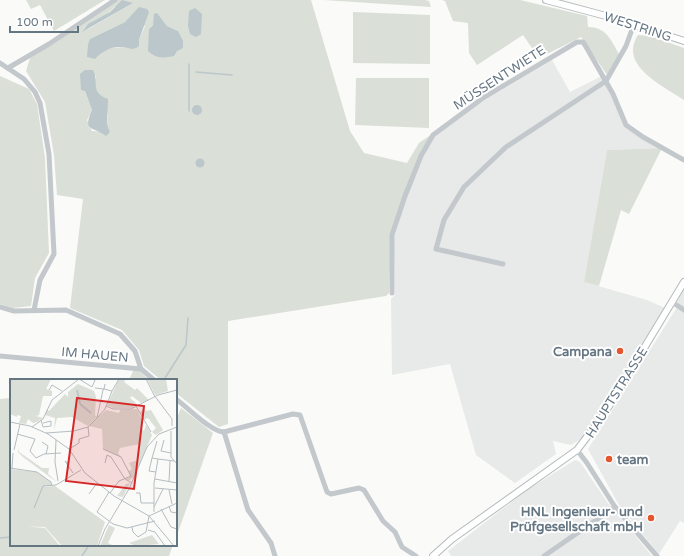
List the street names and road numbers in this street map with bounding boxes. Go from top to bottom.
street label: WESTRING [602,9,674,45]
street label: MÜSSENTWIETE [451,42,549,114]
street label: IM HAUEN [61,344,129,366]
street label: HAUPTSTRASSE [582,344,651,441]

